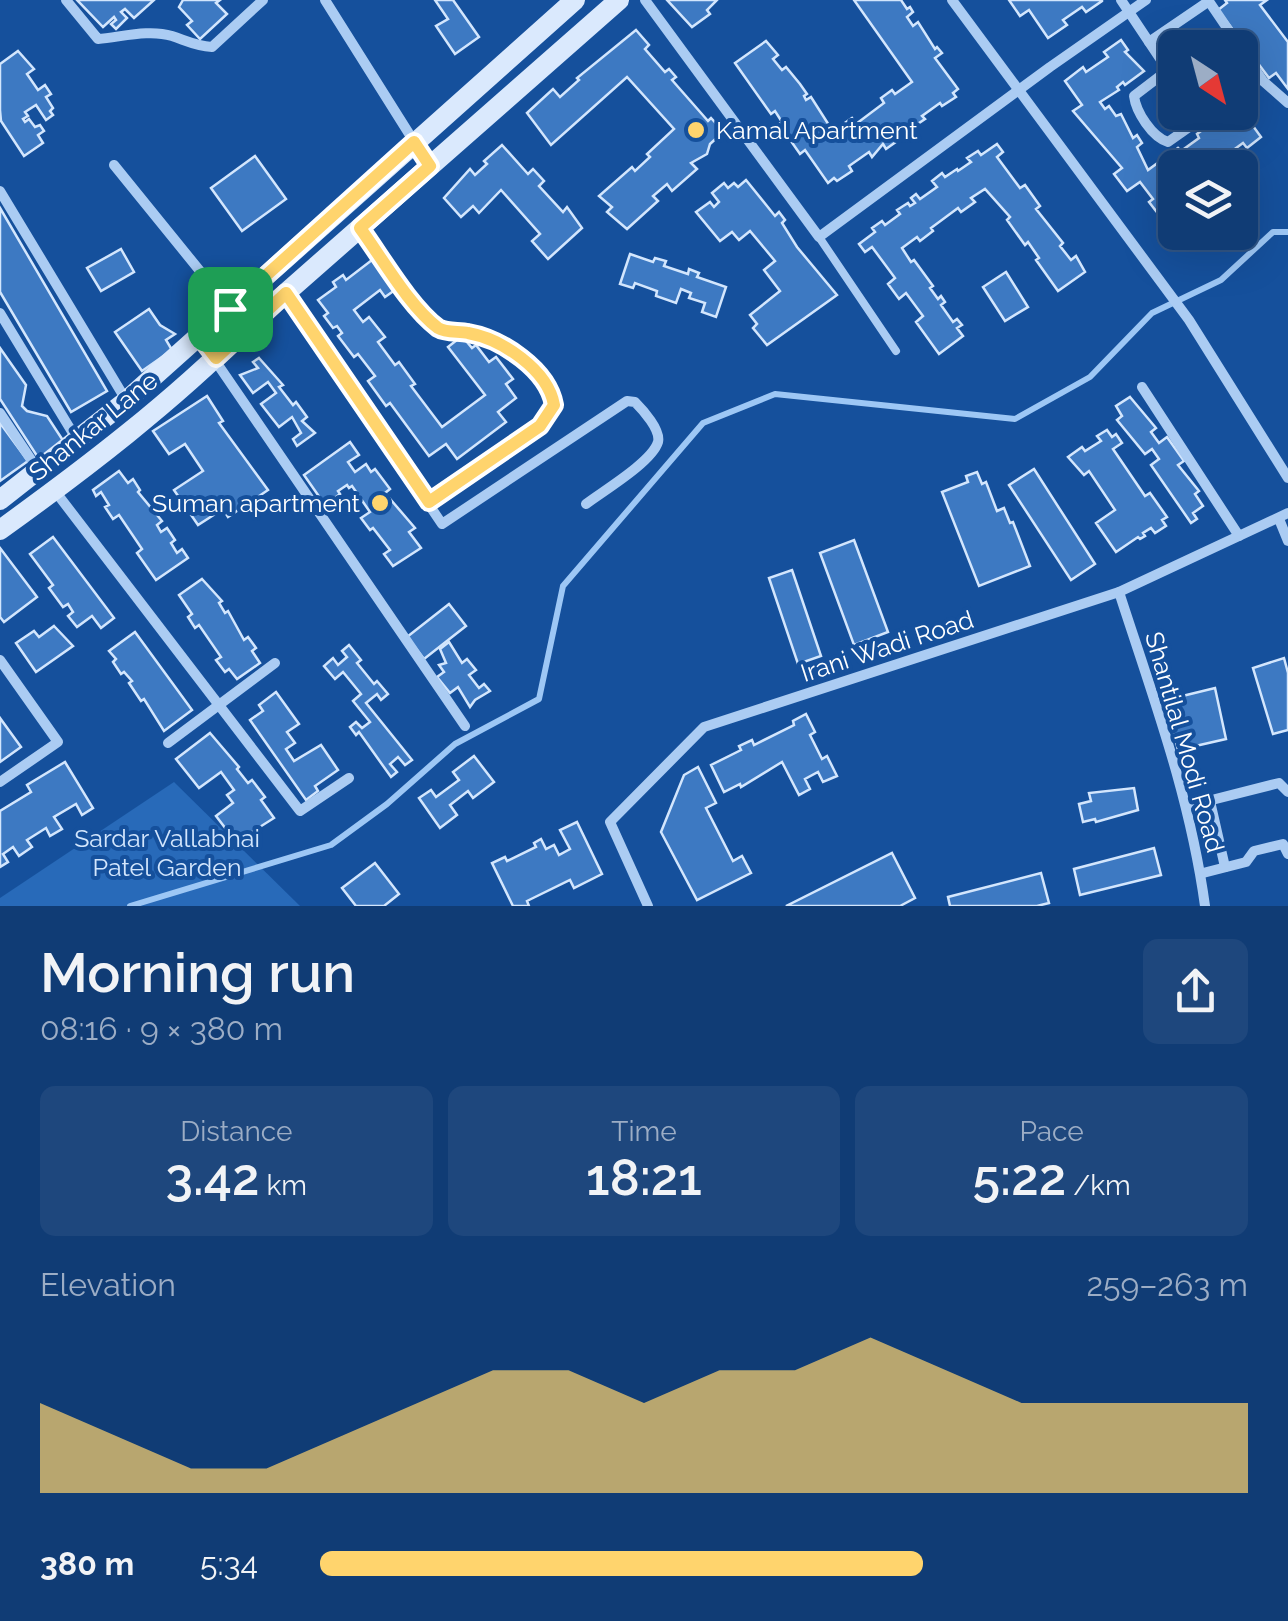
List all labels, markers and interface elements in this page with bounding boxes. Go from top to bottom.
north arrow [1158,30,1258,130]
map controls [1158,30,1258,250]
place label: Kamal Apartment [716,115,918,145]
marker: Kamal Apartment [685,119,707,141]
button: layers [1158,150,1258,250]
pin [188,267,273,352]
icon: arrive [203,282,258,337]
street label: Shankar Lane [23,365,163,487]
place label: Suman apartment [152,488,361,518]
marker: Suman apartment [369,492,391,514]
street label: Irani Wadi Road [797,604,977,688]
street label: Shantilal Modi Road [1139,628,1231,856]
park label: Sardar Vallabhai Patel Garden [74,823,260,882]
button: share [1143,939,1248,1044]
text: Morning run [40,940,355,1005]
text: 08:16 · 9 × 380 m [40,1010,283,1047]
text: Distance [180,1115,292,1148]
text: Time [611,1115,677,1148]
text: Pace [1020,1115,1084,1148]
text: 3.42 [166,1148,259,1207]
text: 18:21 [586,1148,702,1207]
text: 5:22 [973,1148,1066,1207]
text: km [259,1169,307,1202]
text: /km [1066,1169,1131,1202]
text: Elevation [40,1266,176,1303]
text: 259–263 m [1086,1266,1248,1303]
text: 380 m [40,1545,134,1582]
text: 5:34 [200,1545,258,1582]

